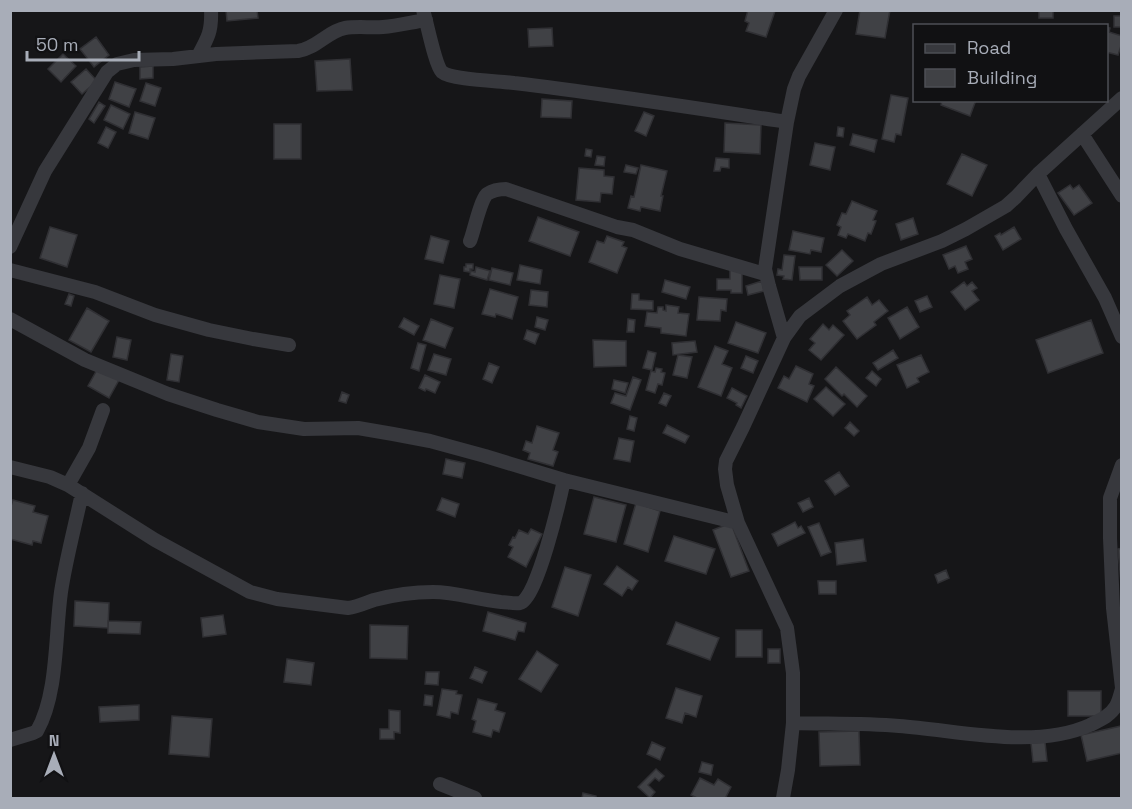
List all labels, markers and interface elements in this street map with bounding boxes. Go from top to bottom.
scale bar [27,24,140,62]
legend [913,24,1108,102]
text: 50 m [36,33,78,56]
text: Road [967,36,1011,59]
text: Building [967,66,1037,89]
north arrow [24,725,84,785]
text: N [49,730,59,751]

